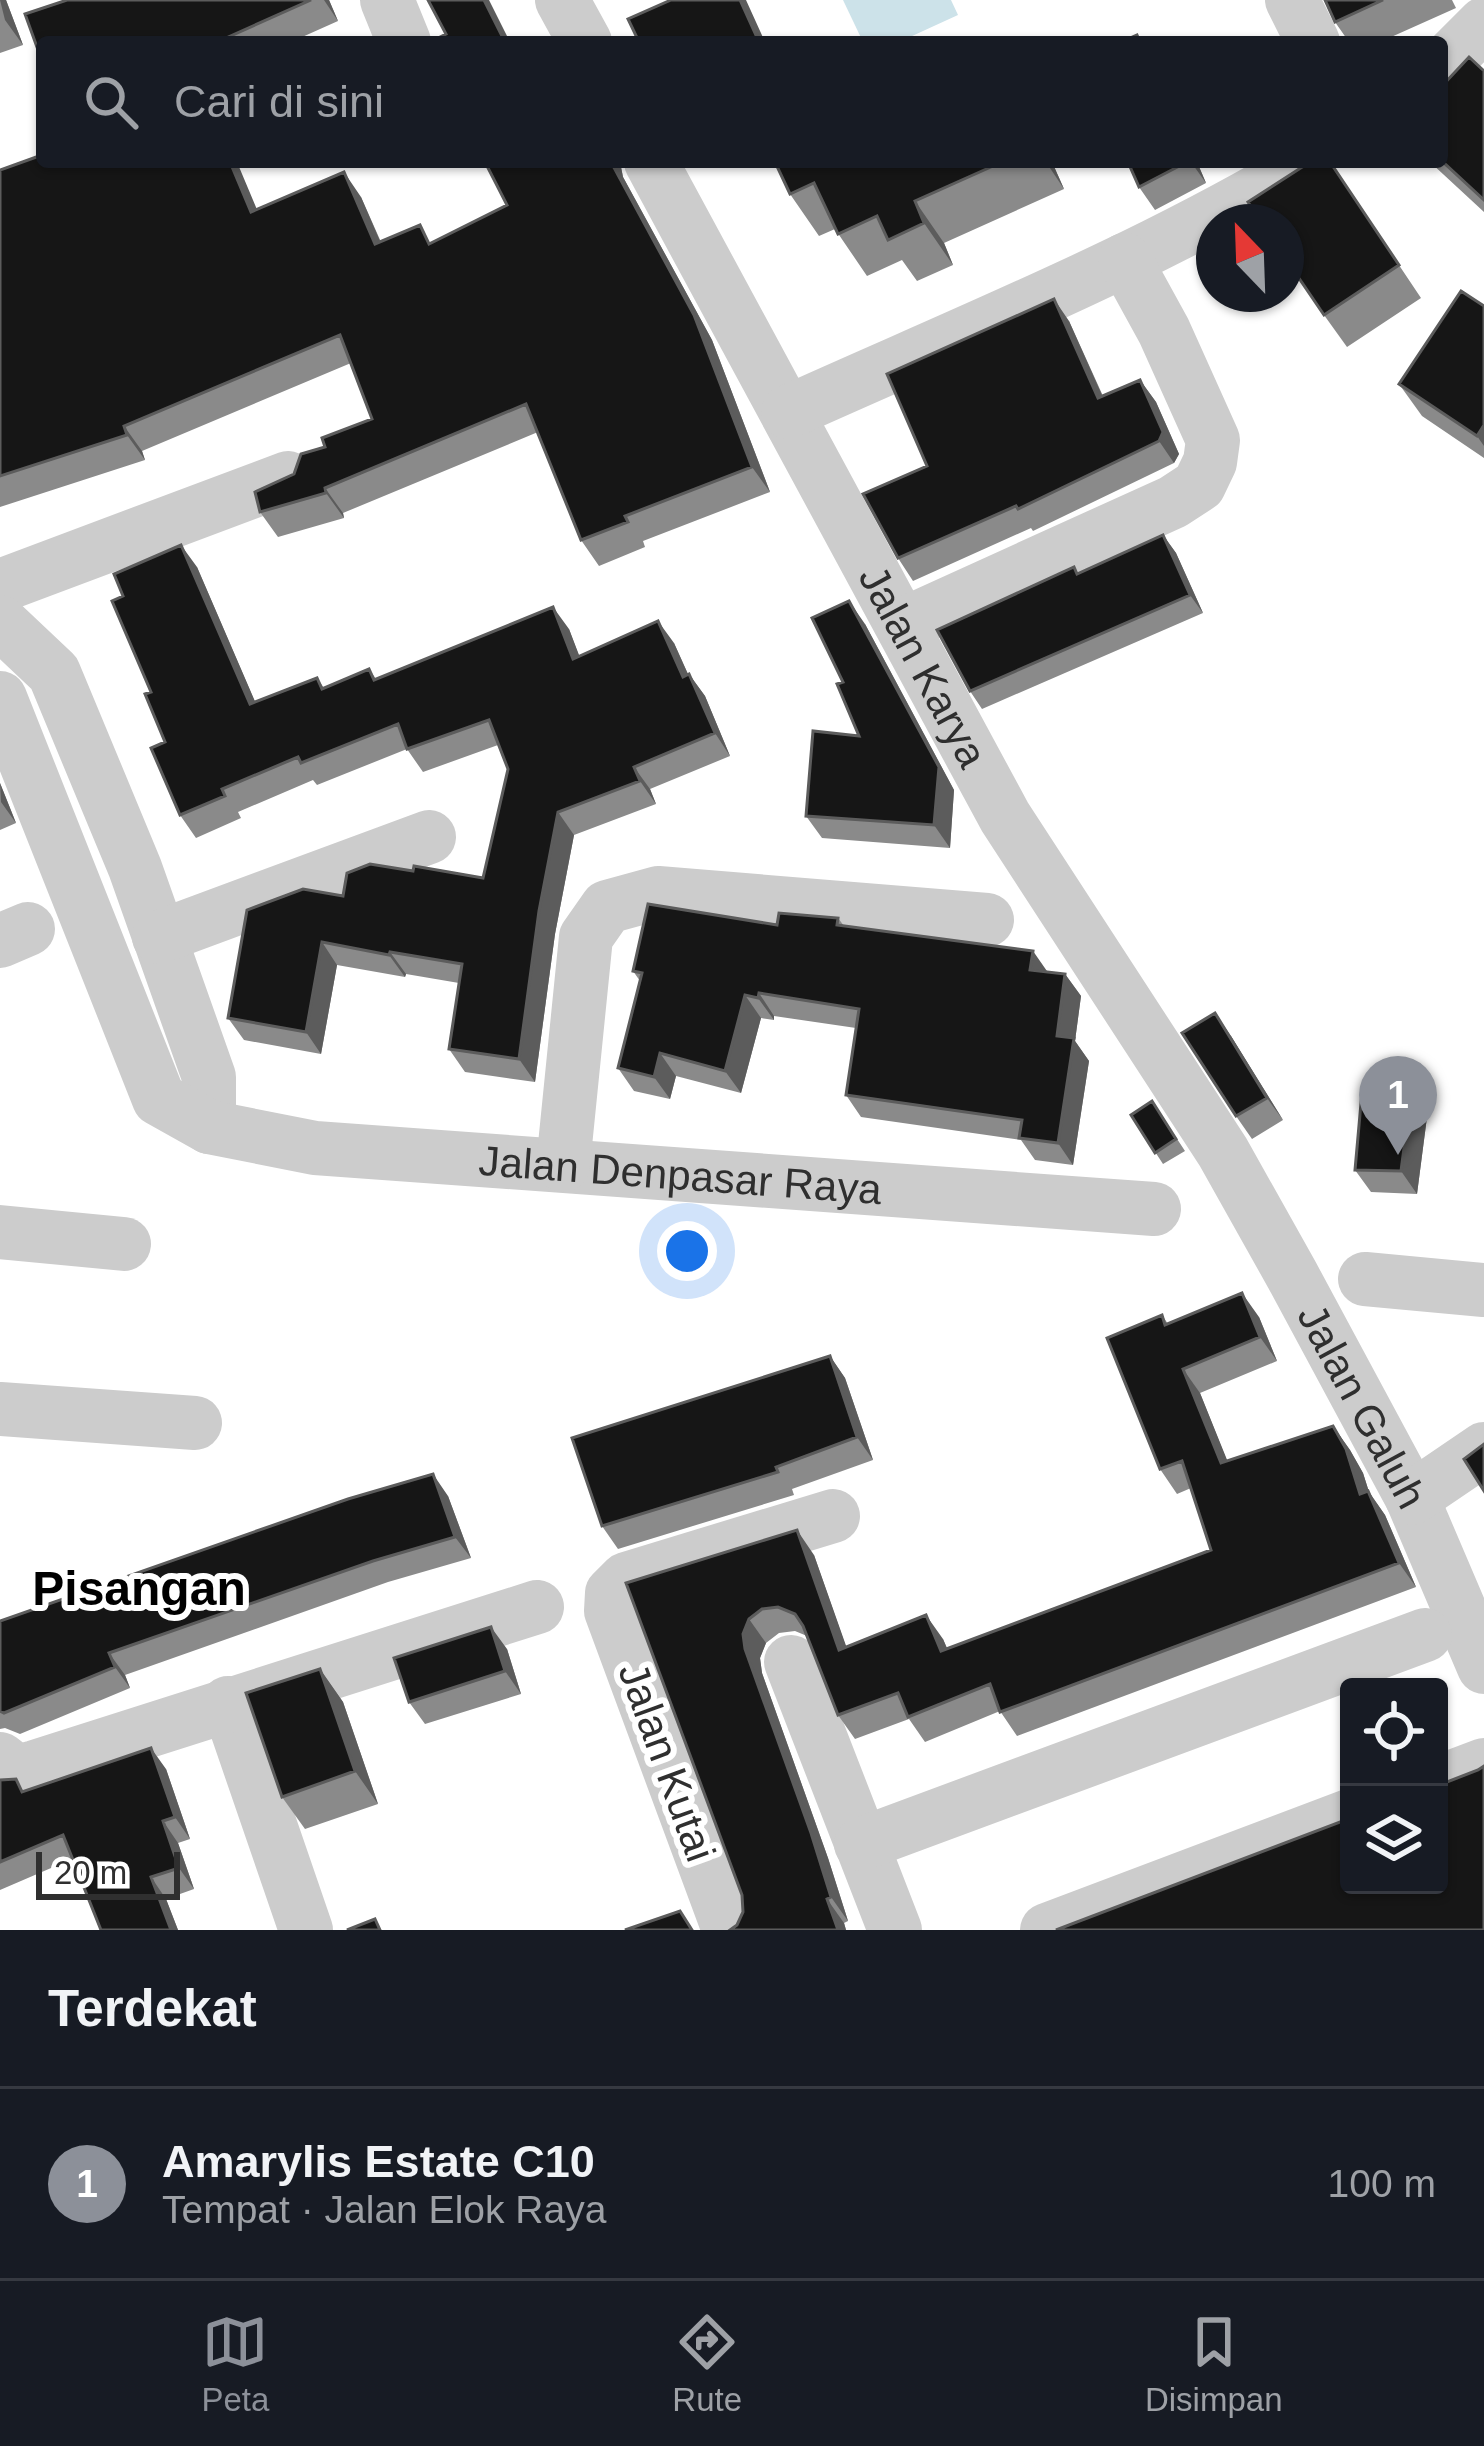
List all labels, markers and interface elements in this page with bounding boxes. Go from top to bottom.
search box [36,36,1448,168]
icon: search [78,69,144,135]
text: Cari di sini [174,76,384,127]
north arrow [1196,204,1304,312]
street label: Jalan Karya [850,557,997,775]
pin: 1 [1359,1056,1437,1155]
street label: Jalan Denpasar Raya [477,1136,884,1213]
your location [657,1221,717,1281]
street label: Jalan Galuh [1289,1296,1436,1516]
district label: Pisangan [32,1562,246,1615]
street label: Jalan Kutai [609,1656,725,1868]
map controls [1340,1678,1448,1894]
button: locate [1340,1678,1448,1786]
button: layers [1340,1786,1448,1894]
scale bar [36,1846,180,1899]
text: 20 m [54,1854,127,1891]
text: Terdekat [48,1980,257,2037]
text: Amarylis Estate C10 [162,2136,595,2187]
text: 1 [76,2162,98,2205]
text: 100 m [1328,2162,1436,2205]
text: Tempat · Jalan Elok Raya [162,2188,606,2231]
tab: Peta [201,2309,269,2419]
tab: Rute [672,2309,742,2419]
tab: Disimpan [1145,2309,1283,2419]

